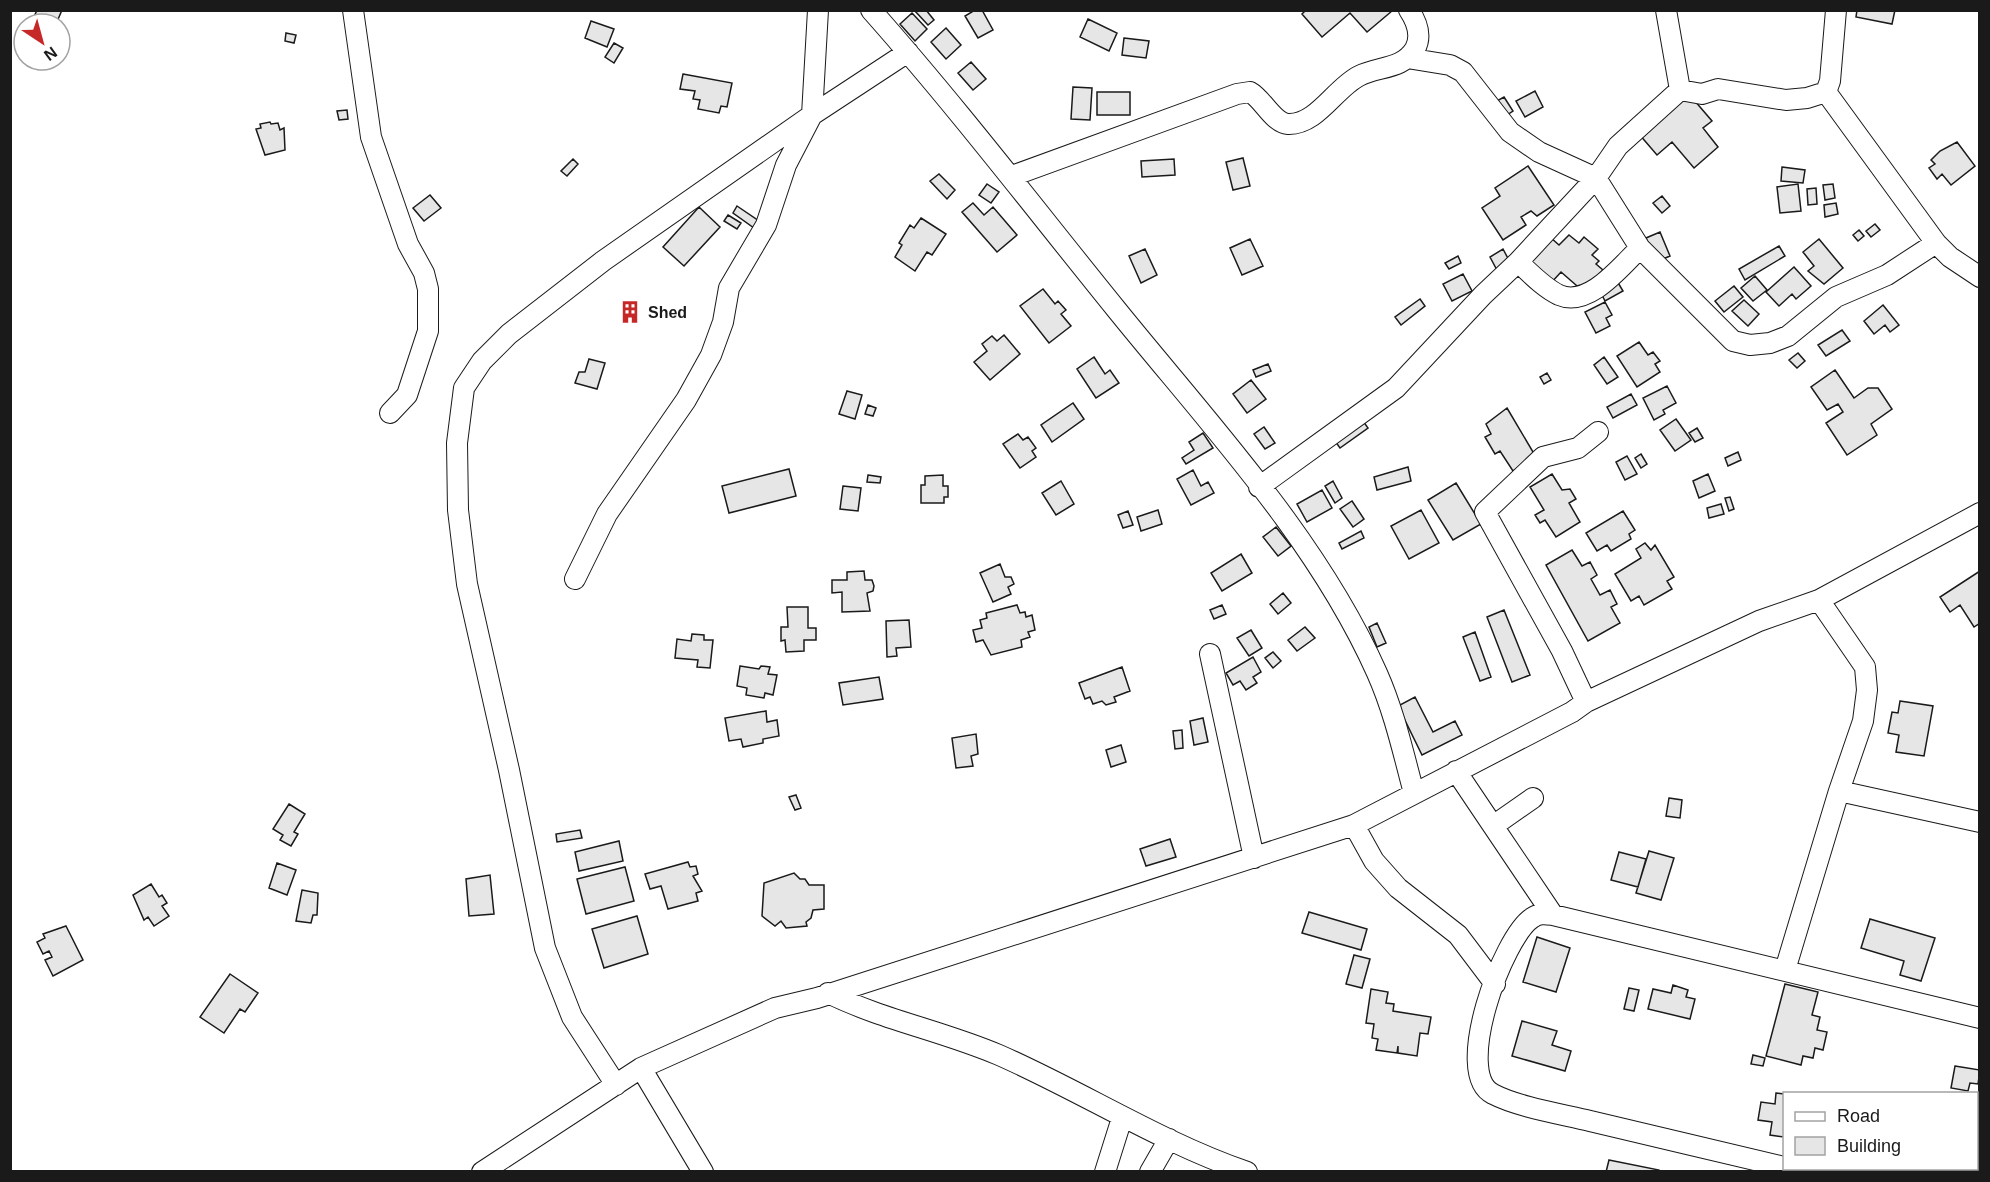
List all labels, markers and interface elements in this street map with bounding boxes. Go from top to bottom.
north arrow [12,12,72,72]
text: N [41,43,60,64]
building icon: Shed [617,299,643,325]
place label: Shed [648,304,687,321]
legend [1783,1092,1978,1170]
text: Road [1837,1106,1880,1126]
text: Building [1837,1136,1901,1156]

